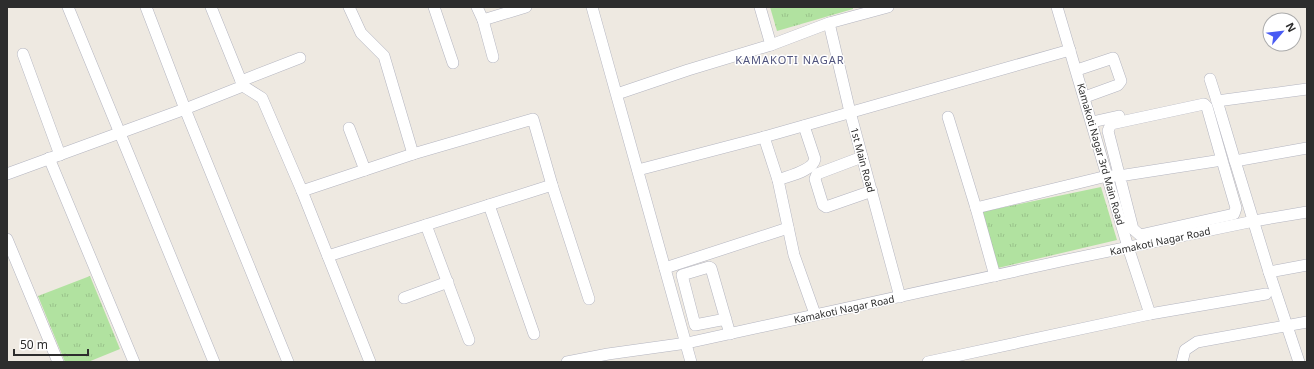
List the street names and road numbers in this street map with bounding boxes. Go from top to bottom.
street label: Kamakoti Nagar 3rd Main Road [1074,81,1128,227]
street label: 1st Main Road [848,126,878,194]
street label: Kamakoti Nagar Road [1108,223,1212,259]
street label: Kamakoti Nagar Road [792,291,896,327]

